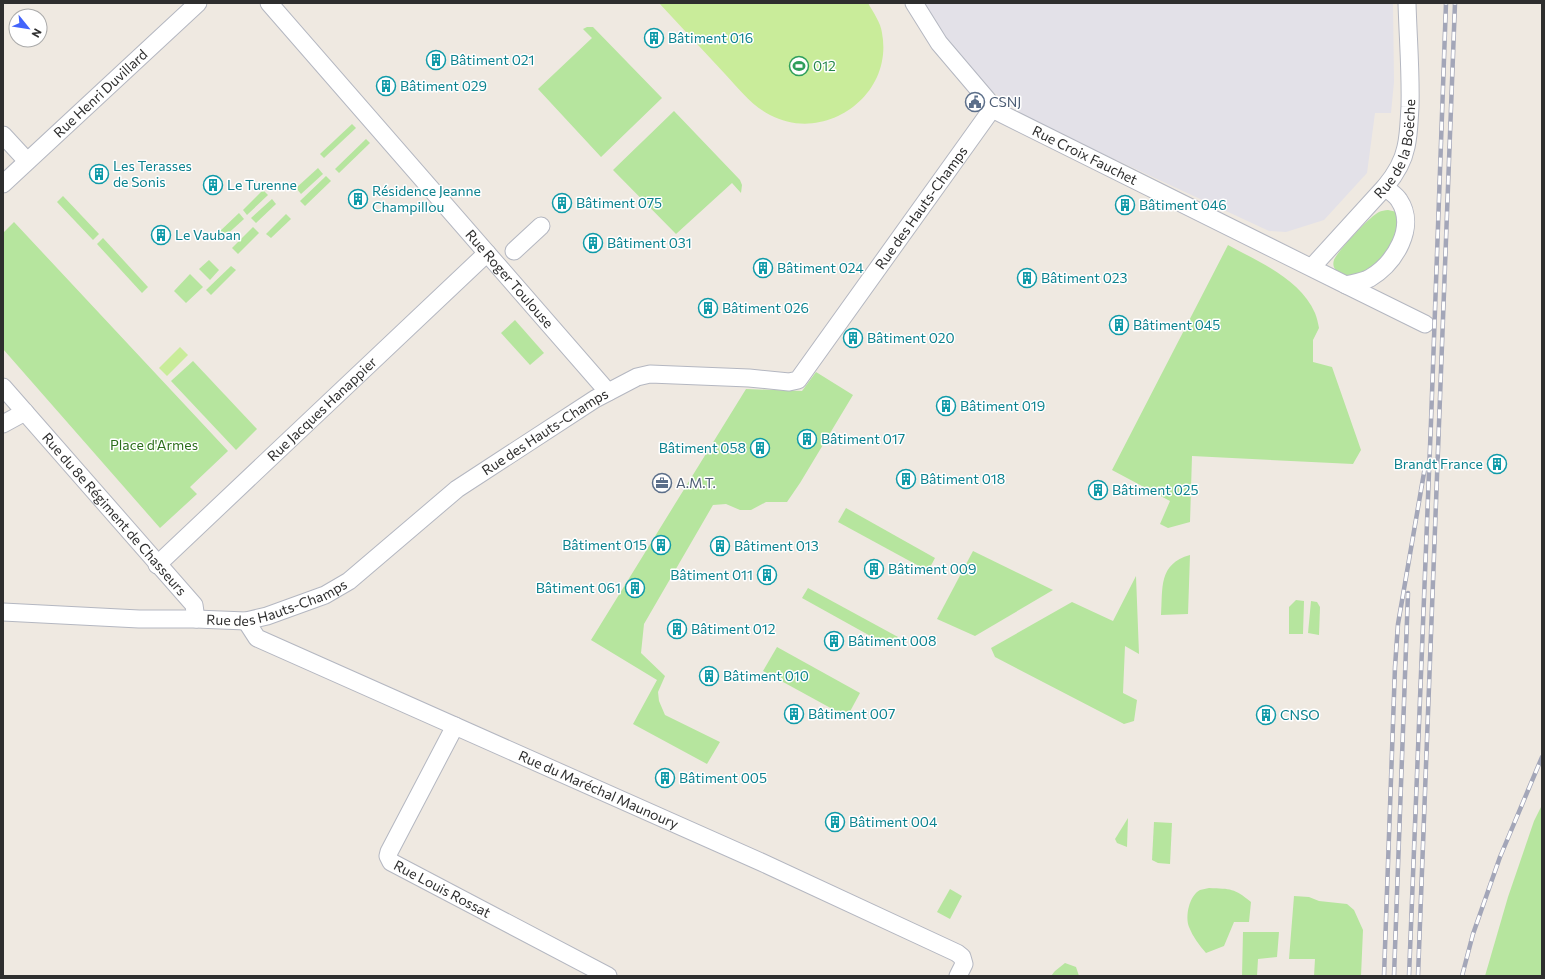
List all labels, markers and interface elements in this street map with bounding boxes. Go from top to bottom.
north arrow [8,8,48,48]
text: N [29,26,45,40]
building icon: Bâtiment 016 [643,27,665,49]
place label: Bâtiment 016 [668,29,753,46]
street label: Rue Henri Duvillard [50,45,151,141]
building icon: Bâtiment 021 [425,49,447,71]
place label: Bâtiment 021 [450,51,535,68]
sports icon: 012 [788,55,810,77]
place label: 012 [813,57,836,74]
building icon: Bâtiment 029 [375,75,397,97]
place label: Bâtiment 029 [400,77,487,94]
public building icon: CSNJ [964,91,986,113]
place label: CSNJ [989,93,1021,110]
street label: Rue de la Boëche [1370,99,1418,202]
street label: Rue Croix Fauchet [1030,121,1141,188]
street label: Rue des Hauts-Champs [871,143,971,272]
place label: Les Terasses de Sonis [113,157,192,190]
building icon: Les Terasses de Sonis [88,163,110,185]
building icon: Le Turenne [202,174,224,196]
place label: Le Turenne [227,176,297,193]
place label: Résidence Jeanne Champillou [372,182,481,215]
building icon: Résidence Jeanne Champillou [347,188,369,210]
building icon: Bâtiment 075 [551,192,573,214]
place label: Bâtiment 075 [576,194,662,211]
building icon: Bâtiment 046 [1114,194,1136,216]
place label: Bâtiment 046 [1139,196,1227,213]
building icon: Le Vauban [150,224,172,246]
place label: Le Vauban [175,226,241,243]
street label: Rue Roger Toulouse [462,226,557,331]
building icon: Bâtiment 031 [582,232,604,254]
place label: Bâtiment 031 [607,234,692,251]
building icon: Bâtiment 024 [752,257,774,279]
place label: Bâtiment 024 [777,259,864,276]
building icon: Bâtiment 023 [1016,267,1038,289]
place label: Bâtiment 023 [1041,269,1128,286]
building icon: Bâtiment 026 [697,297,719,319]
place label: Bâtiment 026 [722,299,809,316]
building icon: Bâtiment 045 [1108,314,1130,336]
place label: Bâtiment 045 [1133,316,1220,333]
building icon: Bâtiment 020 [842,327,864,349]
place label: Bâtiment 020 [867,329,955,346]
street label: Rue Jacques Hanappier [263,353,380,464]
street label: Rue des Hauts-Champs [478,385,611,479]
building icon: Bâtiment 019 [935,395,957,417]
place label: Bâtiment 019 [960,397,1045,414]
building icon: Bâtiment 017 [796,428,818,450]
street label: Rue du 8e Régiment de Chasseurs [39,429,191,599]
place label: Bâtiment 017 [821,430,905,447]
park label: Place d'Armes [110,436,198,453]
building icon: Bâtiment 058 [749,437,771,459]
place label: Bâtiment 058 [659,439,746,456]
building icon: Brandt France [1486,453,1508,475]
place label: Brandt France [1394,455,1483,472]
building icon: Bâtiment 018 [895,468,917,490]
place label: Bâtiment 018 [920,470,1005,487]
office icon: A.M.T. [651,472,673,494]
place label: A.M.T. [676,474,716,491]
building icon: Bâtiment 025 [1087,479,1109,501]
place label: Bâtiment 025 [1112,481,1199,498]
building icon: Bâtiment 015 [650,534,672,556]
building icon: Bâtiment 013 [709,535,731,557]
place label: Bâtiment 015 [562,536,647,553]
place label: Bâtiment 013 [734,537,819,554]
building icon: Bâtiment 009 [863,558,885,580]
place label: Bâtiment 009 [888,560,976,577]
building icon: Bâtiment 011 [756,564,778,586]
place label: Bâtiment 011 [670,566,753,583]
street label: Rue des Hauts-Champs [206,575,350,629]
building icon: Bâtiment 061 [624,577,646,599]
place label: Bâtiment 061 [536,579,621,596]
building icon: Bâtiment 012 [666,618,688,640]
place label: Bâtiment 012 [691,620,776,637]
building icon: Bâtiment 008 [823,630,845,652]
place label: Bâtiment 008 [848,632,936,649]
building icon: Bâtiment 010 [698,665,720,687]
place label: Bâtiment 010 [723,667,809,684]
building icon: Bâtiment 007 [783,703,805,725]
building icon: CNSO [1255,704,1277,726]
place label: Bâtiment 007 [808,705,895,722]
place label: CNSO [1280,706,1320,723]
street label: Rue du Maréchal Maunoury [516,746,681,832]
building icon: Bâtiment 005 [654,767,676,789]
place label: Bâtiment 005 [679,769,767,786]
building icon: Bâtiment 004 [824,811,846,833]
place label: Bâtiment 004 [849,813,938,830]
street label: Rue Louis Rossat [391,856,494,921]

